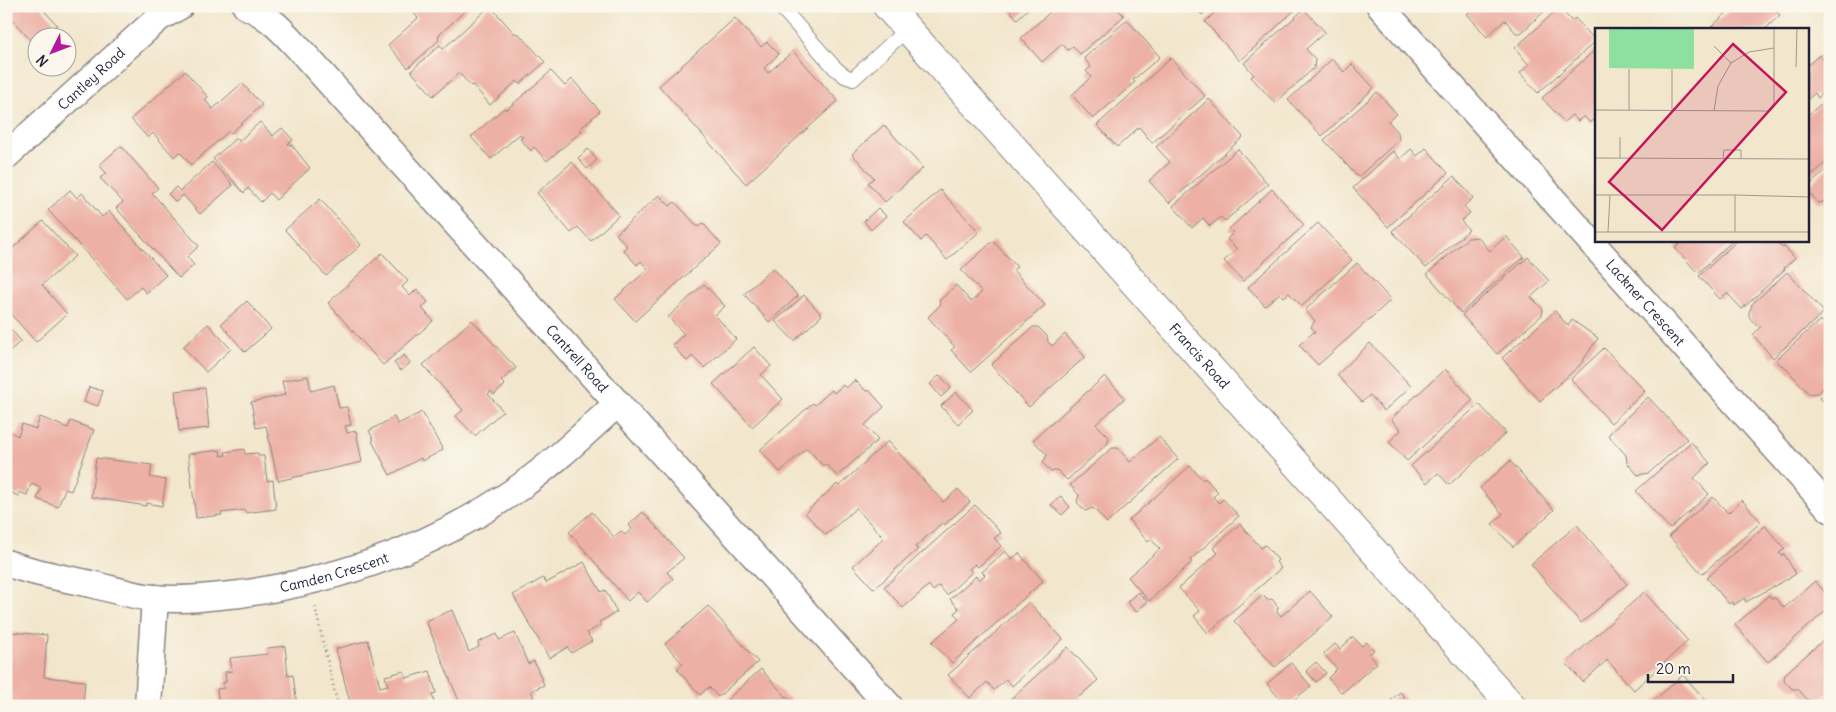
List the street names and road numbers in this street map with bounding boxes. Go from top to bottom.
street label: Cantley Road [54,44,129,114]
street label: Lackner Crescent [1602,256,1689,350]
street label: Francis Road [1165,319,1233,392]
street label: Cantrell Road [542,321,612,396]
street label: Camden Crescent [278,548,391,596]

